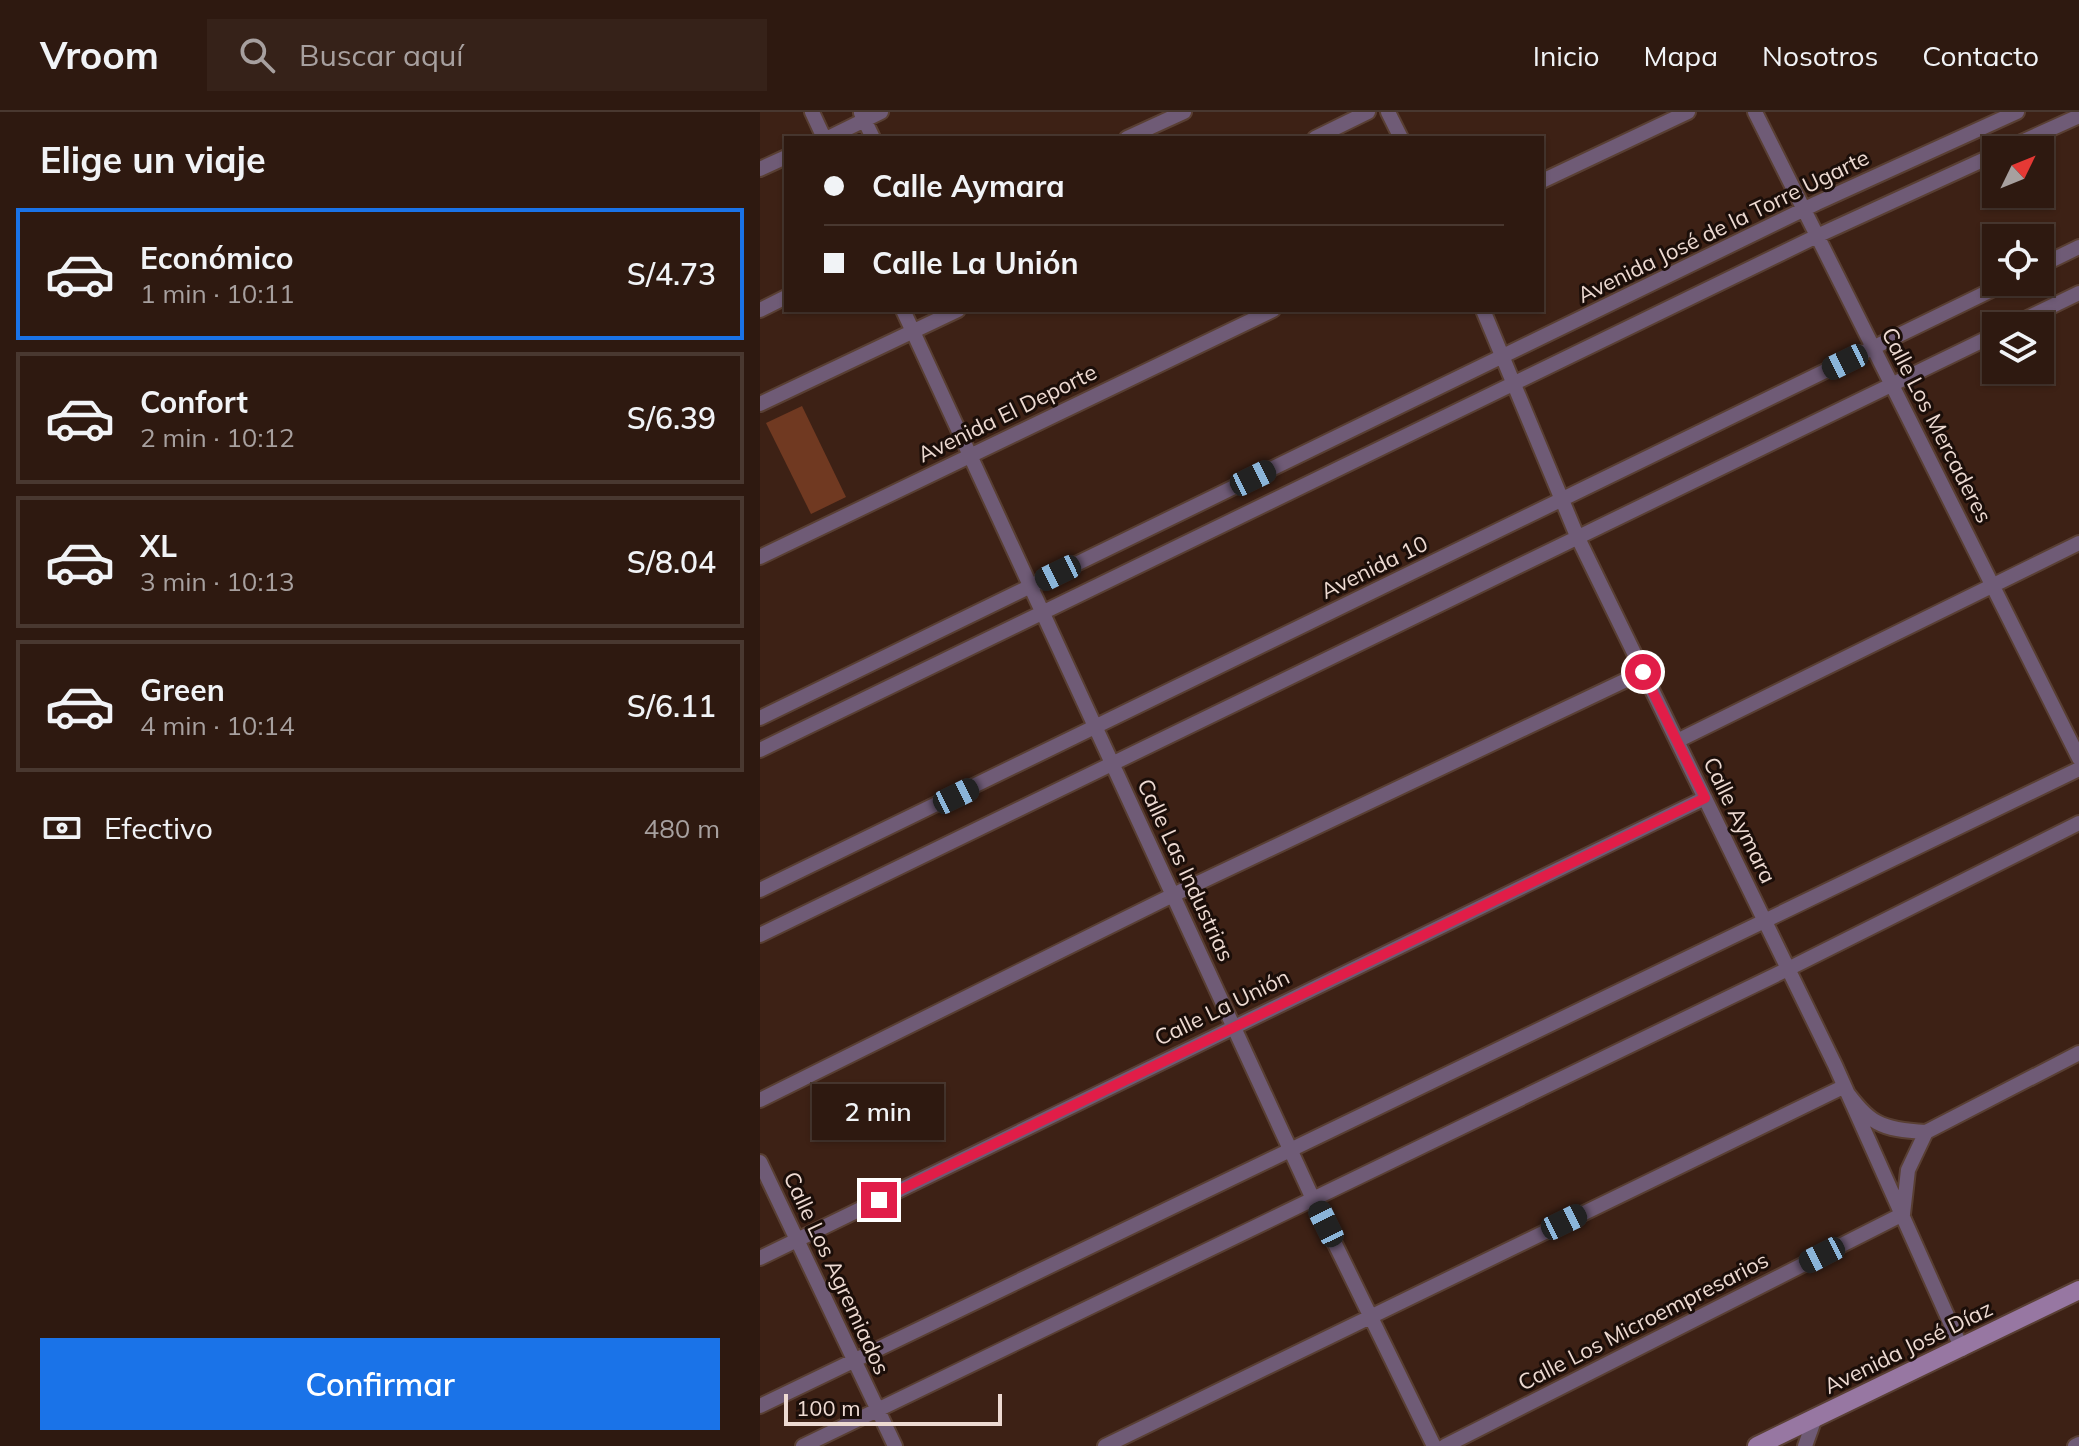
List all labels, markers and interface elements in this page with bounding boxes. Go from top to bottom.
search box [207,19,767,91]
text: Vroom [40,31,159,79]
icon: search [235,33,279,77]
text: Buscar aquí [299,36,463,74]
text: Inicio [1533,38,1600,73]
text: Mapa [1644,38,1718,73]
text: Nosotros [1762,38,1878,73]
text: Contacto [1922,38,2039,73]
north arrow [1982,136,2054,208]
map controls [1982,136,2054,384]
text: Elige un viaje [40,137,266,182]
street label: Avenida José de la Torre Ugarte [1573,143,1873,309]
text: Calle Aymara [872,167,1065,205]
button: locate [1982,224,2054,296]
icon: car [44,238,116,310]
text: Económico [140,239,294,277]
text: Calle La Unión [872,244,1079,282]
text: S/4.73 [627,255,716,293]
text: 1 min · 10:11 [140,277,295,310]
button: layers [1982,312,2054,384]
street label: Calle Los Mercaderes [1876,323,1998,527]
car [1818,341,1872,383]
street label: Avenida El Deporte [913,358,1101,468]
icon: car [44,382,116,454]
text: Confort [140,383,248,421]
text: S/6.39 [627,399,716,437]
text: 2 min · 10:12 [140,421,295,454]
car [1226,457,1280,499]
icon: car [44,526,116,598]
text: XL [140,527,177,565]
street label: Avenida 10 [1316,529,1432,605]
text: S/8.04 [627,543,716,581]
car [1031,552,1085,594]
text: 3 min · 10:13 [140,565,295,598]
route start [1625,654,1661,690]
icon: car [44,670,116,742]
text: Green [140,671,225,709]
text: S/6.11 [627,687,716,725]
text: 4 min · 10:14 [140,709,295,742]
street label: Calle Aymara [1697,752,1783,888]
street label: Calle Las Industrias [1131,774,1241,966]
car [929,775,983,817]
icon: cash [40,806,84,850]
text: Efectivo [104,809,213,847]
text: 480 m [644,812,720,845]
street label: Calle La Unión [1150,962,1294,1052]
callout: 2 min [813,1084,945,1140]
text: 2 min [844,1095,912,1128]
street label: Calle Los Agremiados [778,1167,896,1379]
route end [861,1182,897,1218]
car [1305,1197,1347,1251]
car [1537,1201,1591,1243]
car [1795,1233,1849,1277]
street label: Calle Los Microempresarios [1513,1245,1773,1397]
street label: Avenida José Díaz [1819,1294,1997,1400]
button: Confirmar [40,1338,720,1430]
scale bar [784,1390,1002,1426]
text: 100 m [796,1394,861,1422]

